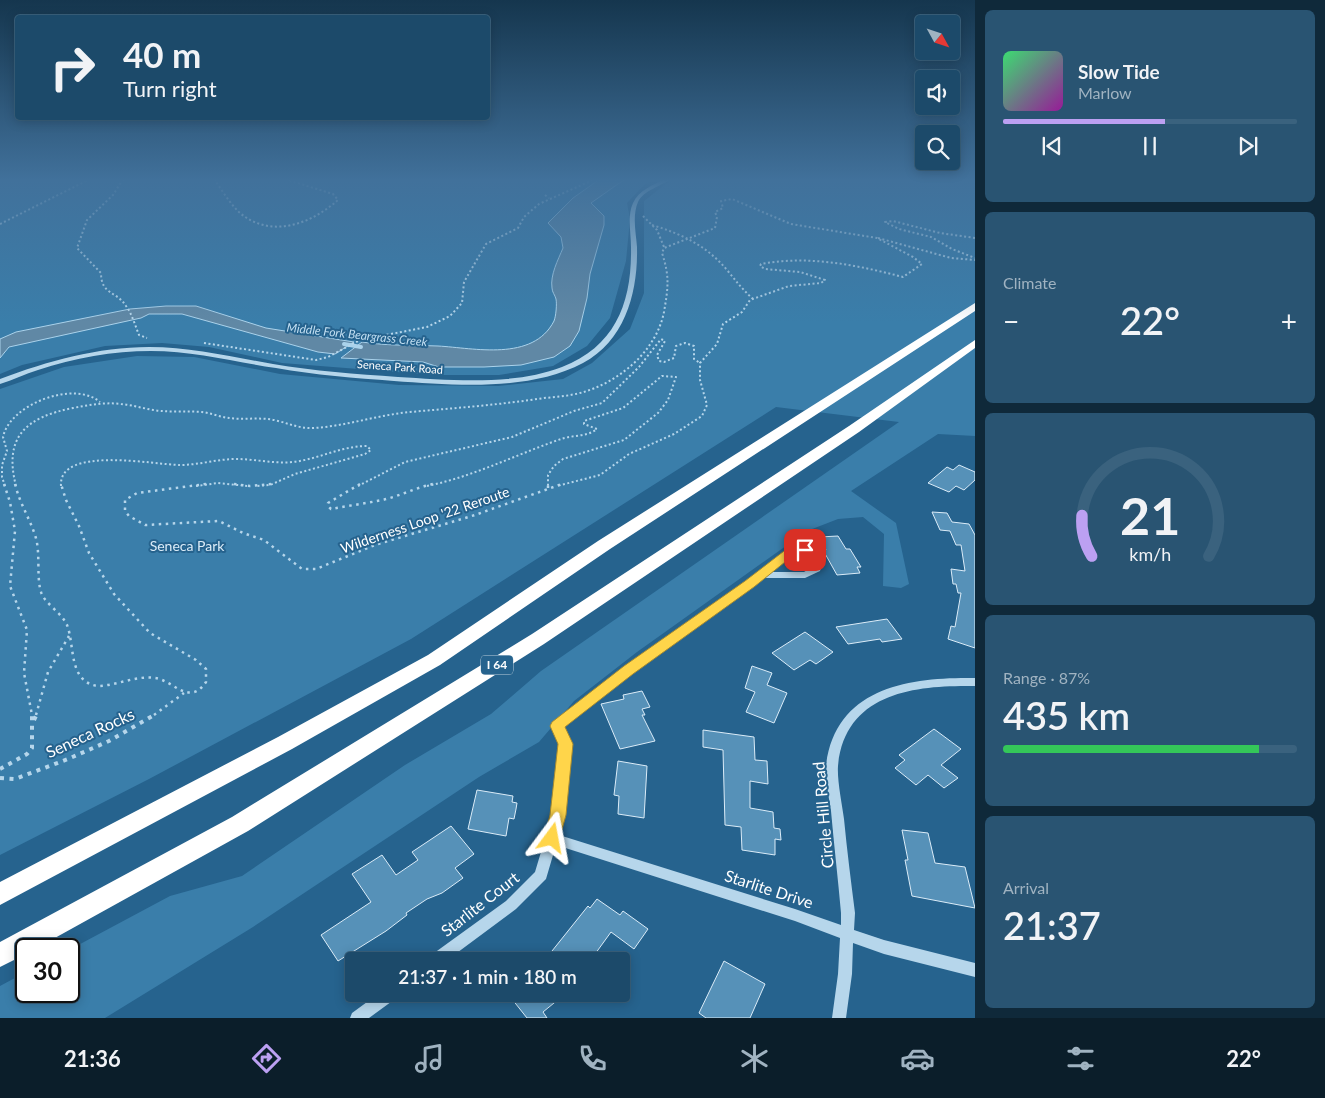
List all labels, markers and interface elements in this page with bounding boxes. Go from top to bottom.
north arrow [915,15,960,60]
map controls [915,15,960,170]
text: 40 m [123,33,201,75]
icon: right [40,35,105,100]
text: Slow Tide [1078,60,1160,83]
button: sound [915,70,960,115]
text: Turn right [123,75,217,102]
text: Marlow [1078,83,1132,102]
button: search [915,125,960,170]
icon: previous [1038,132,1066,160]
icon: pause [1136,132,1164,160]
icon: next [1234,132,1262,160]
text: Climate [1003,273,1056,292]
text: 22° [1120,297,1180,343]
text: − [1003,304,1019,338]
text: + [1281,304,1297,338]
water label: Middle Fork Beargrass Creek [286,320,428,349]
street label: Seneca Park Road [357,357,443,376]
street label: Wilderness Loop '22 Reroute [338,483,512,556]
text: 21 [1120,484,1180,546]
pin [784,529,826,571]
icon: arrive [791,536,819,564]
park label: Seneca Park [150,537,225,554]
text: km/h [1129,543,1171,565]
road number: I 64 [481,656,513,674]
text: Range · 87% [1003,668,1090,687]
text: 435 km [1003,692,1130,738]
street label: Seneca Rocks [43,704,137,761]
street label: Circle Hill Road [808,761,837,869]
position arrow [525,811,577,863]
street label: Starlite Drive [723,865,816,912]
street label: Starlite Court [437,867,523,940]
text: Arrival [1003,878,1049,897]
text: 21:37 [1003,902,1101,948]
speed limit sign: 30 [15,938,80,1003]
text: 21:37 · 1 min · 180 m [398,965,577,988]
icon: directions [249,1041,284,1076]
icon: music [412,1041,447,1076]
icon: phone [575,1041,610,1076]
icon: climate [737,1041,772,1076]
icon: car [900,1041,935,1076]
icon: filters [1063,1041,1098,1076]
text: 21:36 [64,1045,121,1072]
text: 22° [1226,1045,1261,1072]

